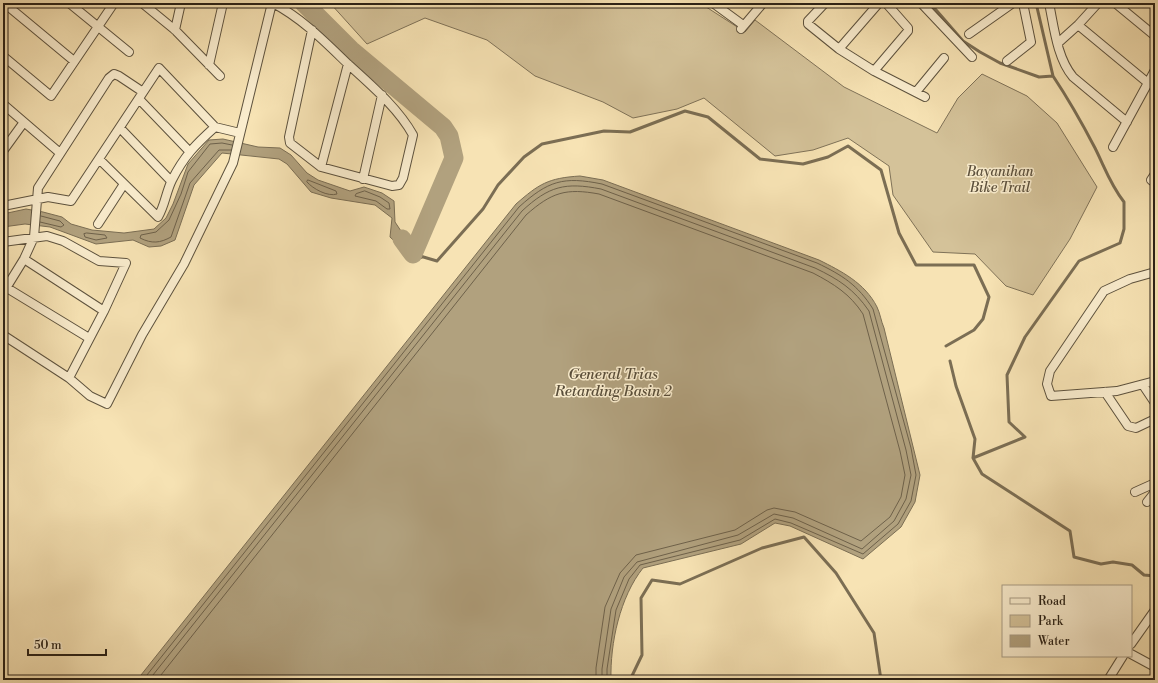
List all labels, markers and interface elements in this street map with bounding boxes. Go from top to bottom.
park label: Bayanihan Bike Trail [965,163,1034,197]
water label: General Trias Retarding Basin 2 [553,365,673,401]
legend [1002,585,1132,657]
text: Road [1038,594,1066,609]
text: Park [1038,614,1064,629]
scale bar [28,631,106,657]
text: Water [1037,634,1070,649]
text: 50 m [34,638,62,653]

